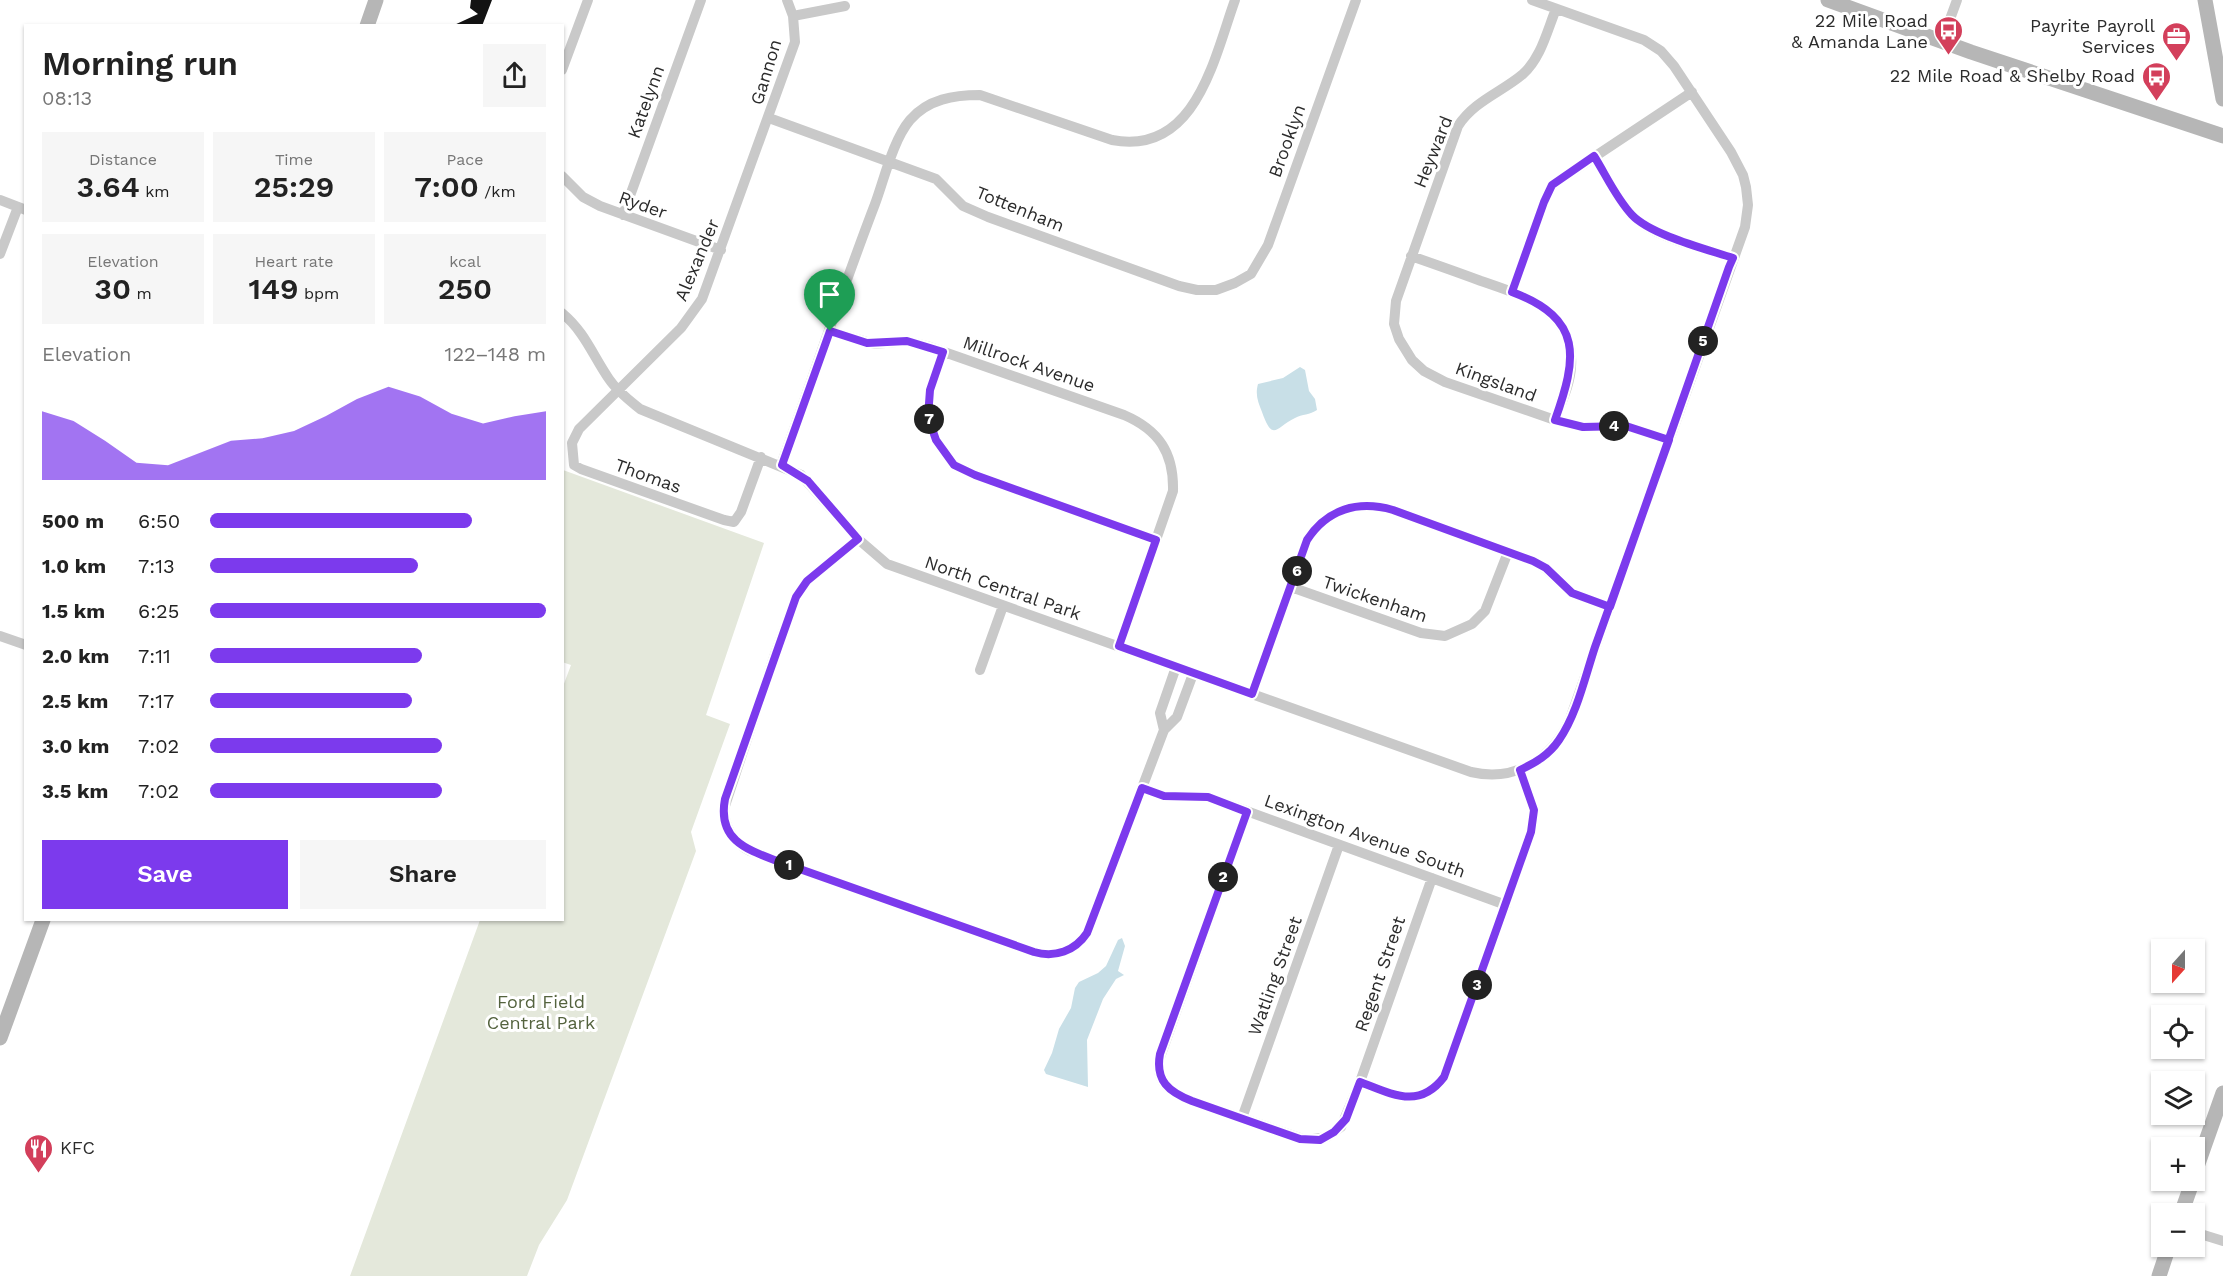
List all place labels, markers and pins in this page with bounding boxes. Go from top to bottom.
place label: 22 Mile Road & Amanda Lane [1791,10,1928,52]
bus stop icon: 22 Mile Road & Amanda Lane [1933,15,1965,57]
place label: Payrite Payroll Services [2030,15,2155,57]
office icon: Payrite Payroll Services [2160,20,2192,62]
bus stop icon: 22 Mile Road & Shelby Road [2140,60,2172,102]
place label: 22 Mile Road & Shelby Road [1890,65,2135,86]
pin [804,269,855,331]
pin: 5 [1688,326,1718,356]
pin: 7 [914,404,944,434]
pin: 4 [1599,411,1629,441]
pin: 6 [1282,556,1312,586]
pin: 1 [774,850,804,880]
pin: 2 [1208,862,1238,892]
pin: 3 [1462,970,1492,1000]
restaurant icon: KFC [23,1132,55,1174]
place label: KFC [60,1137,95,1158]

